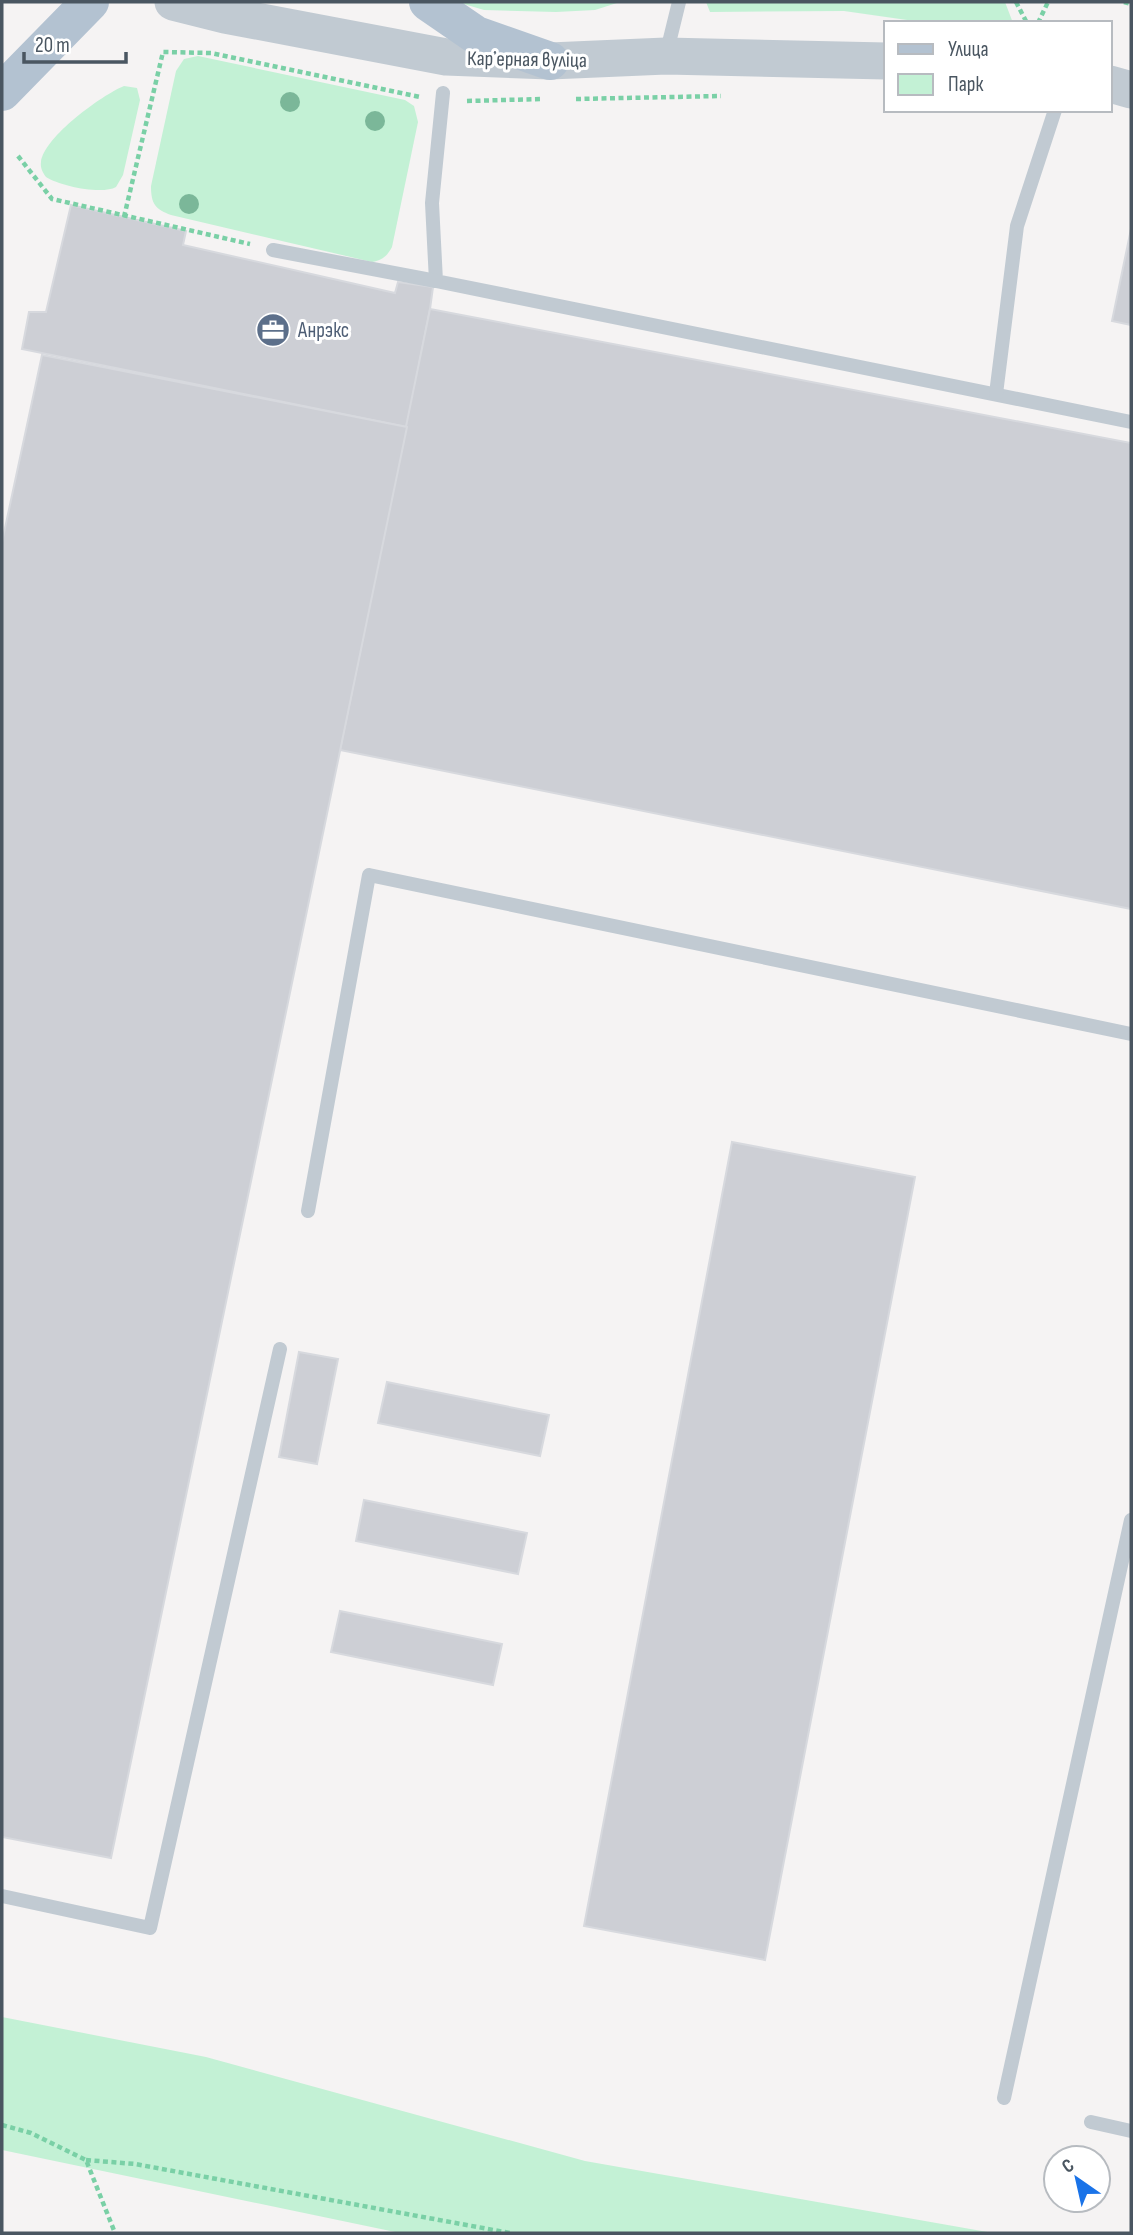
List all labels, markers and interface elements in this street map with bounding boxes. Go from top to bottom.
scale bar [24,21,126,65]
legend [884,21,1112,112]
text: 20 m [35,33,70,58]
text: Улица [948,37,989,62]
street label: Карʼерная вуліца [467,46,587,73]
text: Парк [948,72,983,97]
office icon: Анрэкс [254,311,292,349]
place label: Анрэкс [297,318,349,343]
north arrow [1042,2144,1112,2214]
text: С [1058,2154,1079,2178]

